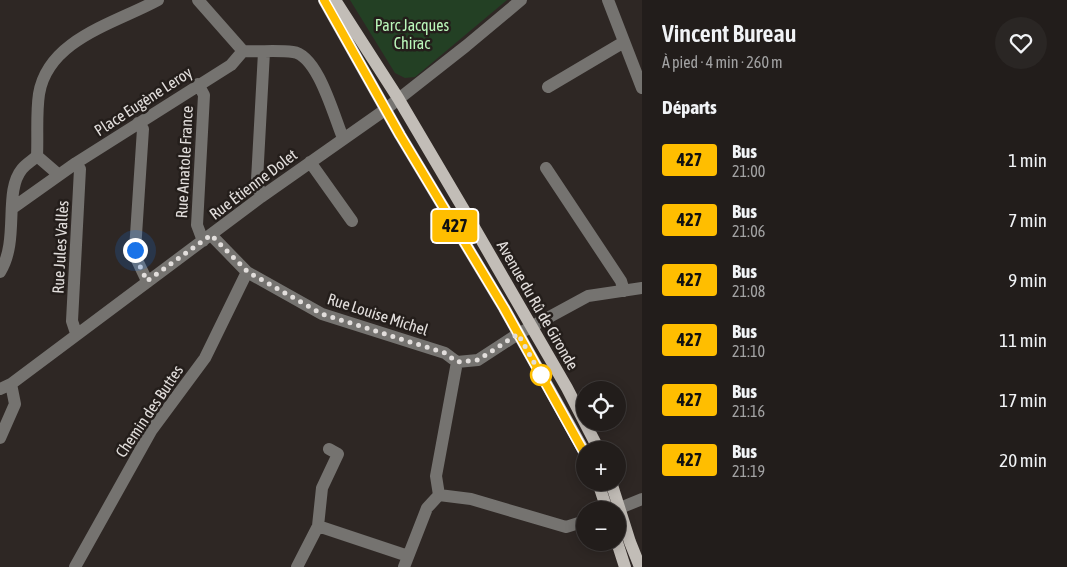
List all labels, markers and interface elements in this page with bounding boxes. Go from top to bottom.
park label: Parc Jacques Chirac [375,16,450,52]
button: heart [995,17,1047,69]
text: Vincent Bureau [662,20,796,47]
text: À pied · 4 min · 260 m [662,53,783,71]
street label: Place Eugène Leroy [91,63,196,140]
text: Départs [662,96,717,118]
street label: Rue Anatole France [172,105,196,219]
text: Bus [732,140,757,162]
street label: Rue Étienne Dolet [206,145,301,223]
text: 427 [677,149,702,170]
text: 1 min [1008,149,1047,171]
text: 21:00 [732,162,765,180]
street label: Rue Jules Vallès [49,200,71,294]
text: Bus [732,200,757,222]
text: 427 [677,209,702,230]
text: 7 min [1008,209,1047,231]
line badge: 427 [426,210,484,242]
text: 427 [442,215,468,236]
text: 21:06 [732,222,765,240]
street label: Avenue du Rû de Gironde [494,237,582,373]
your location [123,238,148,263]
text: Bus [732,260,757,282]
text: 427 [677,269,702,290]
text: 9 min [1008,269,1047,291]
text: 21:08 [732,282,765,300]
street label: Rue Louise Michel [325,289,431,339]
text: Bus [732,320,757,342]
text: 427 [677,329,702,350]
text: 11 min [999,329,1047,351]
text: 21:10 [732,342,765,360]
street label: Chemin des Buttes [112,361,187,461]
unlabelled marker [530,364,552,386]
text: Bus [732,380,757,402]
map controls [576,381,626,551]
button: locate [576,381,626,431]
text: 427 [677,389,702,410]
text: 17 min [999,389,1047,411]
text: 21:16 [732,402,765,420]
text: Bus [732,440,757,462]
button: + [576,441,626,491]
text: 427 [677,449,702,470]
text: 20 min [999,449,1047,471]
text: 21:19 [732,462,765,480]
button: − [576,501,626,551]

